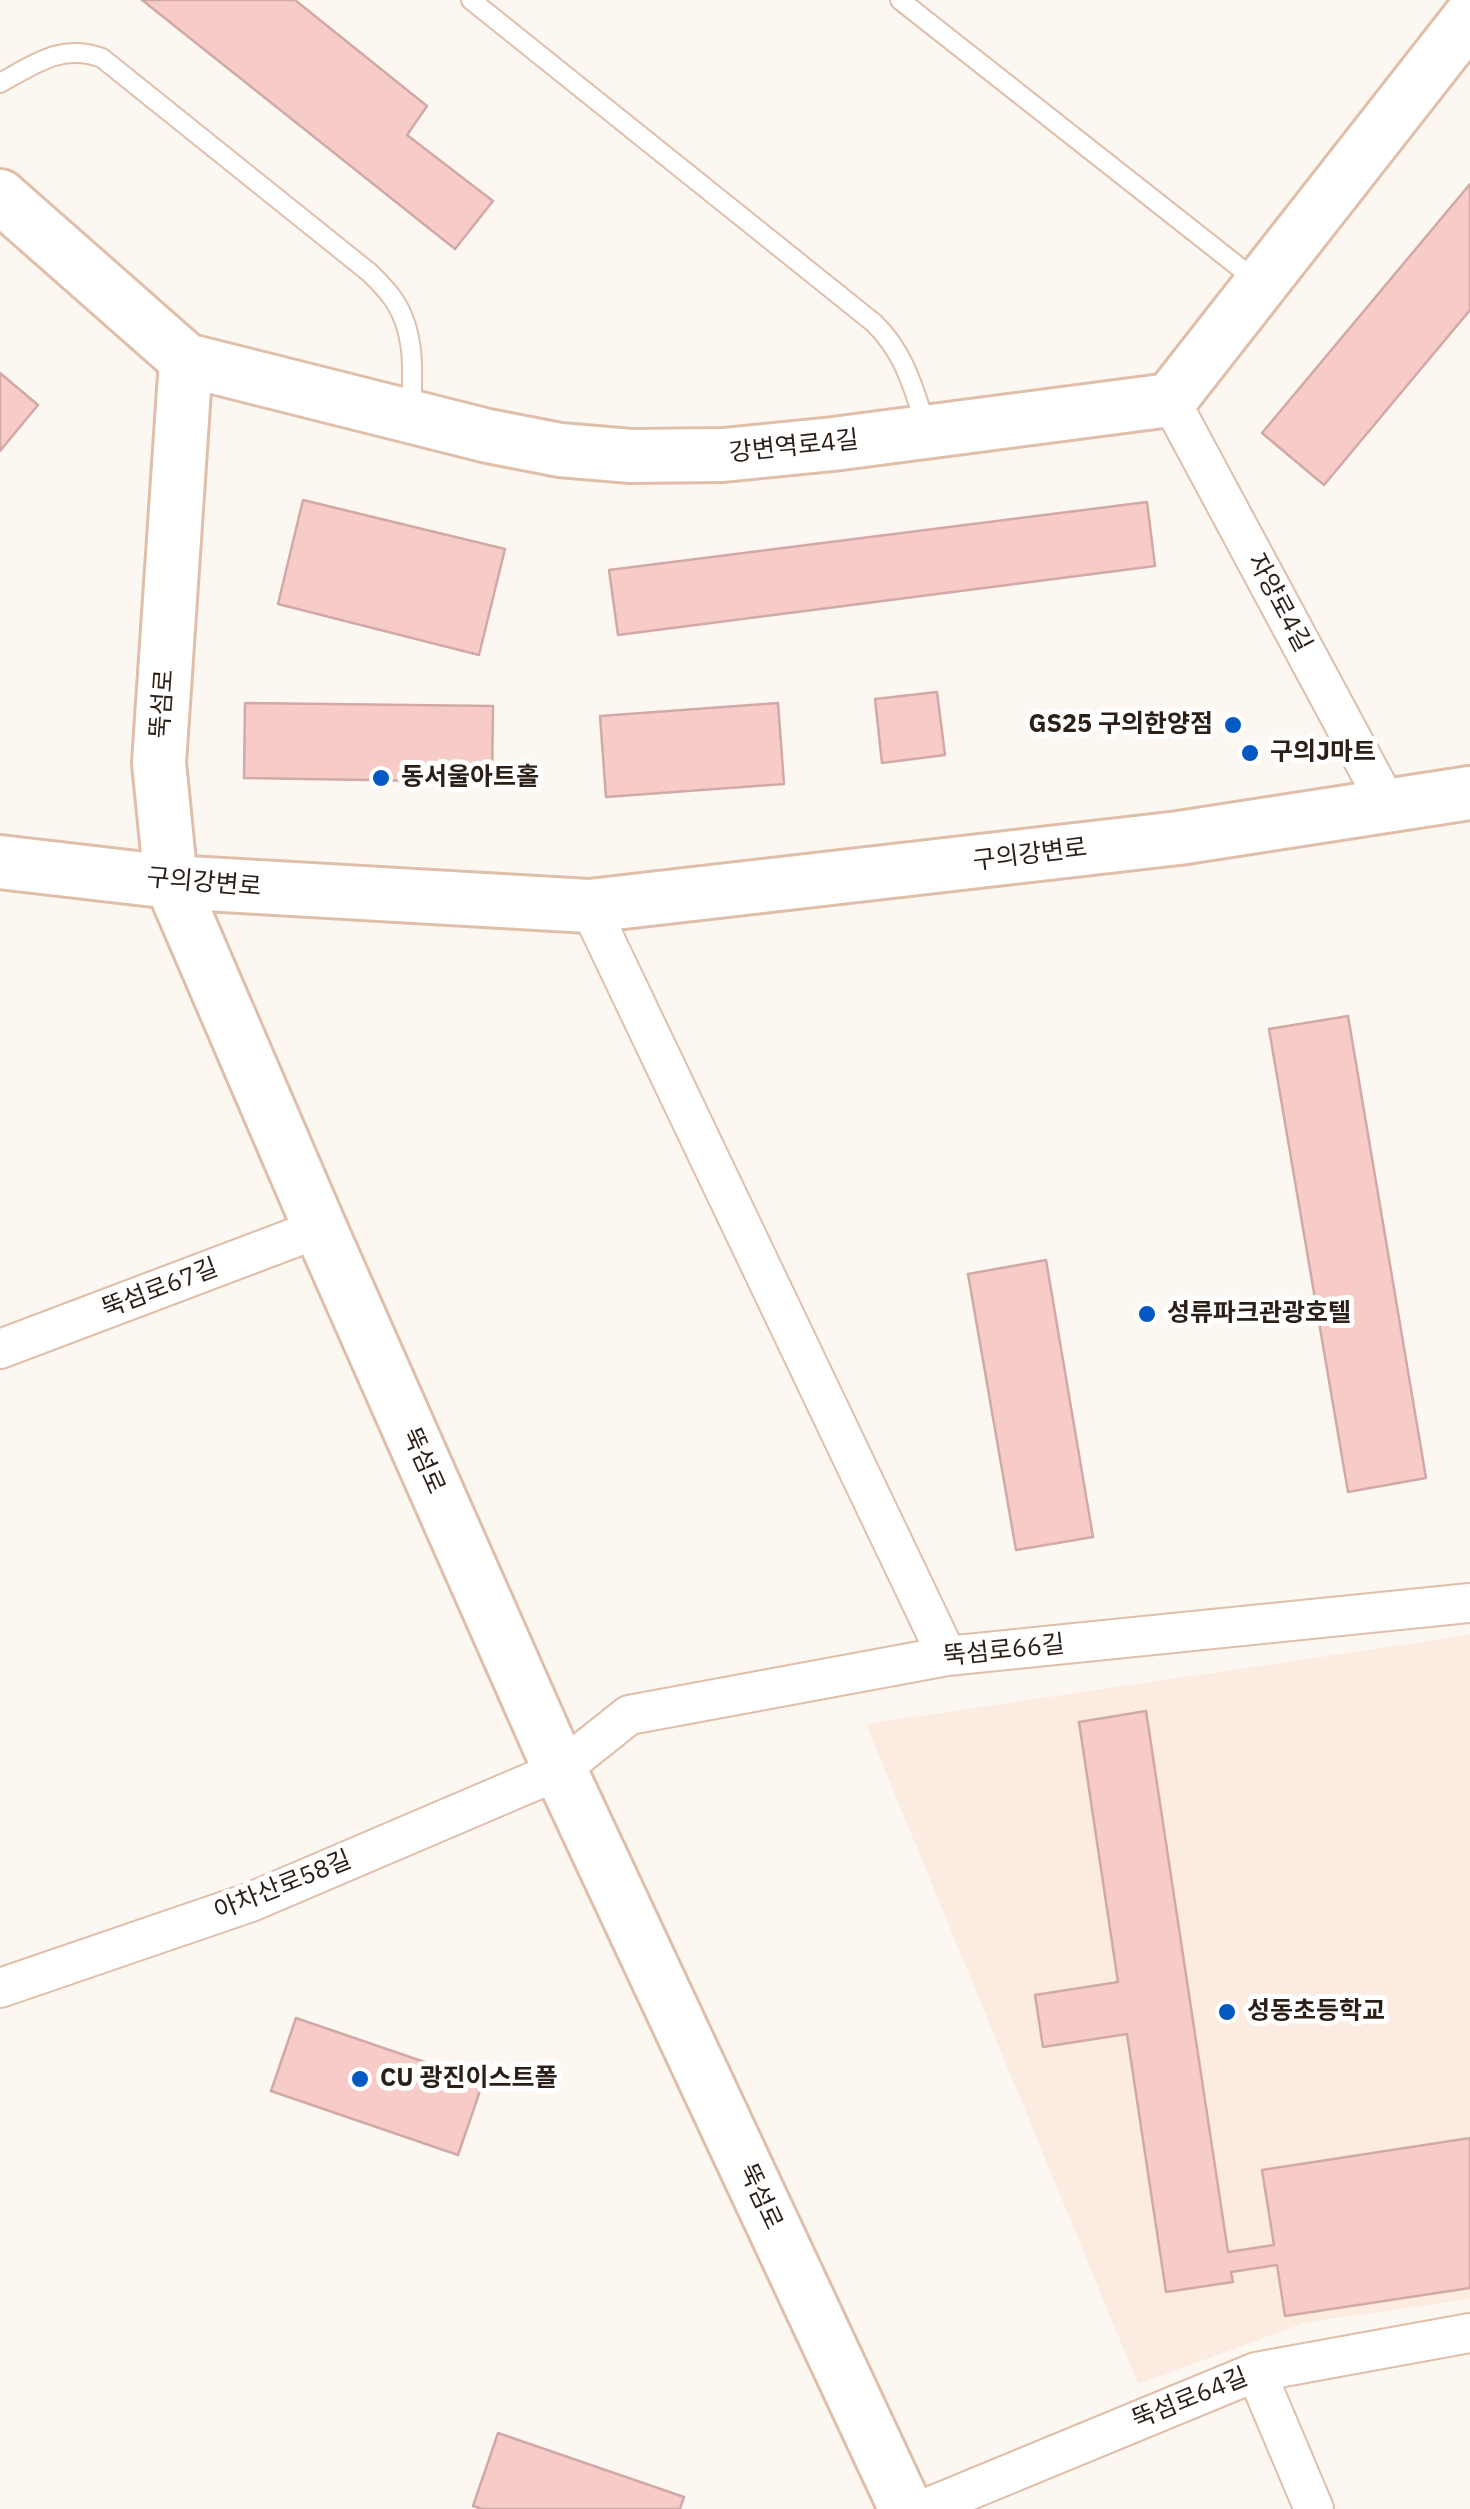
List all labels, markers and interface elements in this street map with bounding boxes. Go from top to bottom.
street label: 강변역로4길 [728,425,860,469]
street label: 자양로4길 [1241,549,1317,657]
street label: 뚝섬로 [146,669,180,739]
place label: GS25 구의한양점 [1029,710,1213,740]
marker: GS25 구의한양점 [1222,714,1244,736]
place label: 구의J마트 [1270,738,1376,768]
marker: 구의J마트 [1239,742,1261,764]
place label: 동서울아트홀 [401,763,539,793]
marker: 동서울아트홀 [370,767,392,789]
street label: 구의강변로 [971,833,1089,877]
street label: 구의강변로 [145,863,263,903]
street label: 뚝섬로67길 [98,1253,222,1325]
place label: 성류파크관광호텔 [1167,1299,1351,1329]
marker: 성류파크관광호텔 [1136,1303,1158,1325]
street label: 뚝섬로 [395,1423,451,1499]
street label: 뚝섬로66길 [942,1630,1066,1672]
street label: 아차산로58길 [210,1845,356,1927]
place label: 성동초등학교 [1247,1997,1385,2027]
marker: 성동초등학교 [1216,2001,1238,2023]
place label: CU 광진이스트폴 [380,2064,558,2094]
marker: CU 광진이스트폴 [349,2068,371,2090]
street label: 뚝섬로 [732,2159,788,2235]
street label: 뚝섬로64길 [1128,2362,1252,2436]

